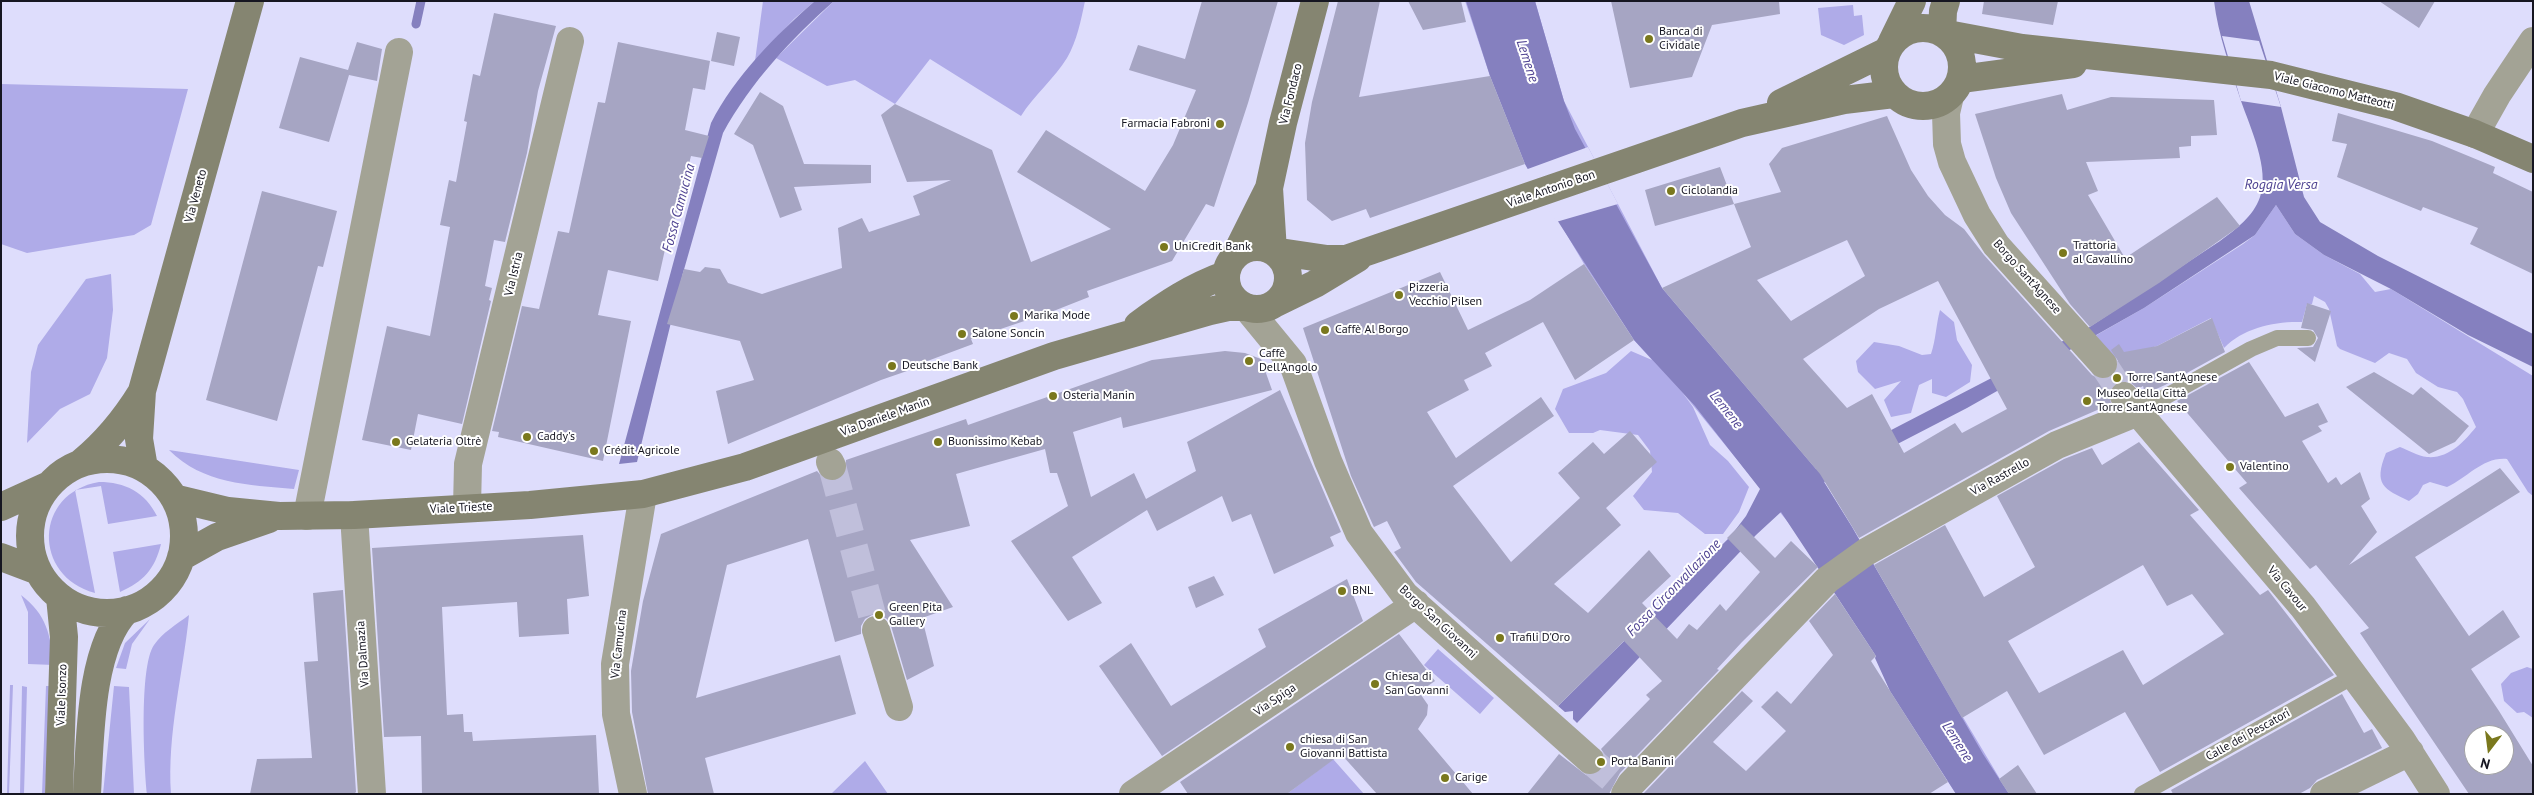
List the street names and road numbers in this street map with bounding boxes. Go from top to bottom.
street label: Via Fondaco [1276,62,1306,126]
street label: Viale Giacomo Matteotti [2272,69,2396,113]
street label: Viale Antonio Bon [1505,167,1597,211]
street label: Via Veneto [182,168,210,224]
street label: Borgo Sant'Agnese [1990,237,2064,317]
street label: Via Istria [502,250,526,298]
street label: Via Daniele Manin [839,394,931,440]
street label: Via Rastrello [1968,455,2032,499]
street label: Viale Trieste [429,499,493,517]
street label: Via Cavour [2264,564,2310,614]
street label: Borgo San Giovanni [1396,582,1480,662]
street label: Via Camucina [608,609,630,679]
street label: Via Dalmazia [353,620,373,688]
street label: Viale Isonzo [54,664,70,726]
street label: Via Spiga [1251,681,1299,719]
street label: Calle dei Pescatori [2203,706,2293,764]

